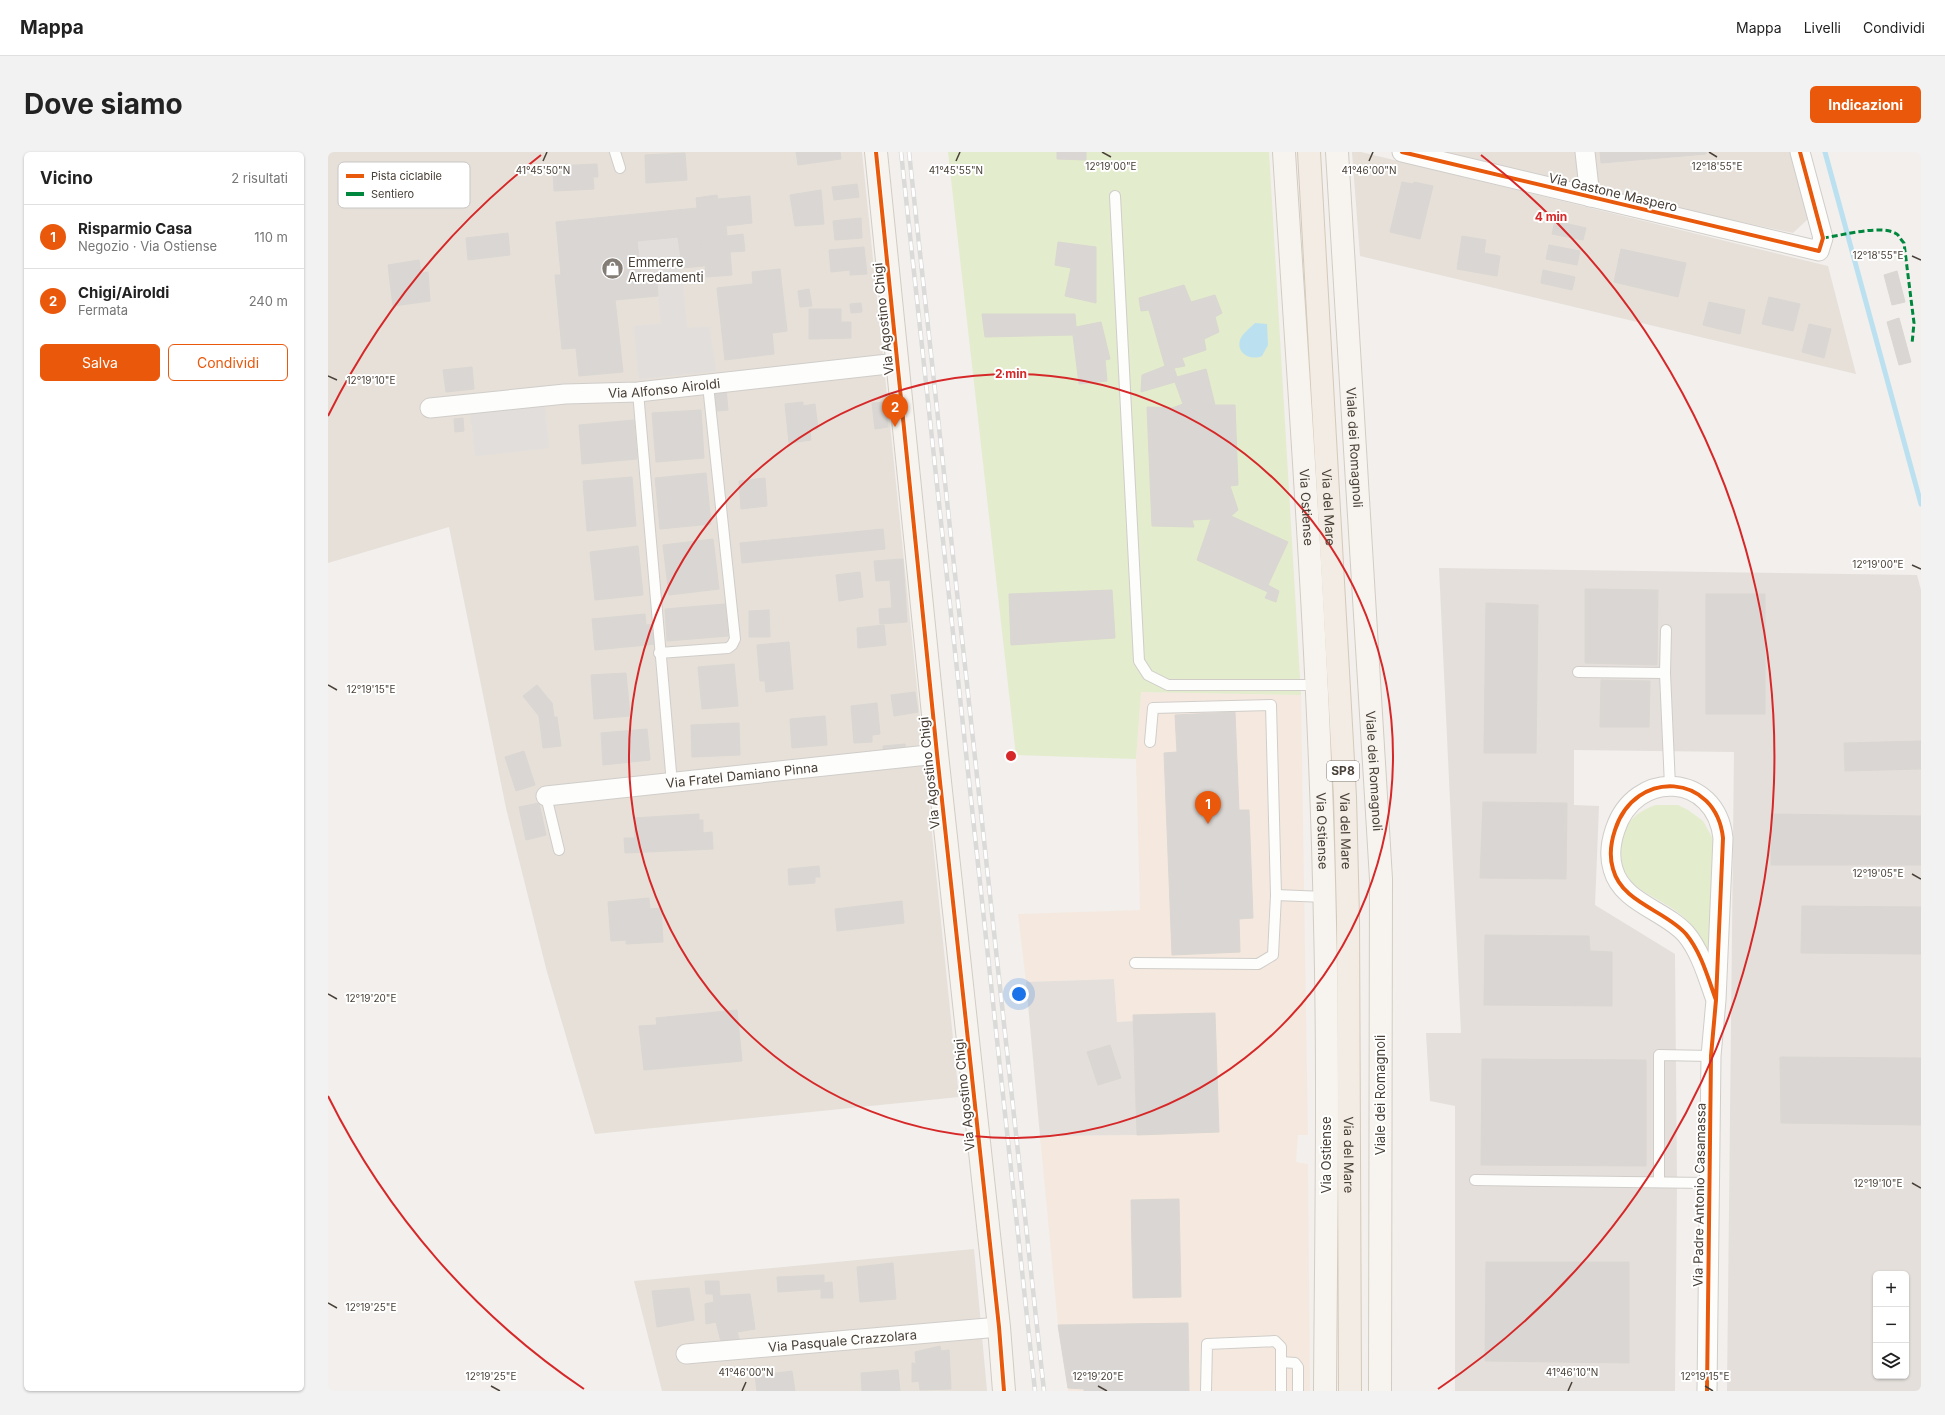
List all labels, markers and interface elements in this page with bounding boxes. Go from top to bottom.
text: Mappa [20,16,84,39]
text: Mappa [1736,19,1782,36]
text: Livelli [1804,19,1841,36]
text: Condividi [1863,19,1925,36]
button: Indicazioni [1810,86,1921,123]
text: Dove siamo [24,87,183,121]
text: 12°19'00"E [1085,160,1137,172]
text: 12°18'55"E [1692,160,1742,172]
legend [338,162,470,208]
text: 41°45'50"N [516,164,570,176]
text: 41°45'55"N [929,164,983,176]
text: 41°46'00"N [1342,164,1396,176]
text: Vicino [40,168,93,188]
text: Pista ciclabile [371,169,442,183]
street label: Via Gastone Maspero [1547,169,1679,215]
text: 2 risultati [231,170,288,186]
text: Sentiero [371,187,415,201]
text: 4 min [1535,209,1567,224]
text: Risparmio Casa [78,219,192,238]
text: 1 [50,229,56,245]
text: 110 m [254,229,288,245]
text: Negozio · Via Ostiense [78,238,217,254]
text: 12°18'55"E [1853,249,1903,261]
place label: Emmerre Arredamenti [628,254,704,285]
shop icon: Emmerre Arredamenti [600,256,626,282]
street label: Via Agostino Chigi [869,262,897,376]
text: Chigi/Airoldi [78,283,169,302]
text: 2 [49,293,57,309]
text: 240 m [249,293,288,309]
text: Fermata [78,302,128,318]
button: Salva [40,344,160,381]
button: Condividi [168,344,288,381]
text: 2 min [995,366,1027,381]
text: 12°19'10"E [346,374,396,386]
street label: Via Alfonso Airoldi [608,375,721,401]
street label: Viale dei Romagnoli [1343,387,1367,508]
pin: 2 [882,394,908,427]
street label: Via Ostiense [1296,468,1317,546]
street label: Via del Mare [1319,469,1339,546]
text: 12°19'00"E [1852,558,1904,570]
text: 12°19'15"E [347,683,395,695]
street label: Viale dei Romagnoli [1363,710,1386,832]
street label: Via Agostino Chigi [915,716,943,830]
centre of rings [1004,749,1018,763]
street label: Via Fratel Damiano Pinna [665,759,819,791]
road number: SP8 [1327,761,1359,781]
pin: 1 [1195,791,1221,824]
street label: Via Ostiense [1313,792,1332,870]
street label: Via del Mare [1337,792,1355,870]
text: 12°19'05"E [1852,867,1904,879]
your location [1009,984,1029,1004]
text: 12°19'20"E [345,992,397,1004]
street label: Viale dei Romagnoli [1372,1035,1388,1155]
street label: Via Agostino Chigi [950,1038,978,1152]
street label: Via Padre Antonio Casamassa [1689,1103,1709,1287]
street label: Via Ostiense [1318,1117,1334,1193]
street label: Via del Mare [1341,1117,1357,1193]
text: 12°19'10"E [1853,1177,1903,1189]
map controls [1873,1271,1909,1379]
button: + [1873,1271,1909,1307]
text: 12°19'25"E [346,1301,396,1313]
button: − [1873,1307,1909,1343]
street label: Via Pasquale Crazzolara [767,1326,918,1355]
button: layers [1873,1343,1909,1379]
text: 41°46'00"N [719,1366,773,1378]
text: 41°46'10"N [1546,1366,1598,1378]
text: 12°19'25"E [466,1370,516,1382]
text: 12°19'20"E [1072,1370,1124,1382]
text: 12°19'15"E [1681,1370,1729,1382]

